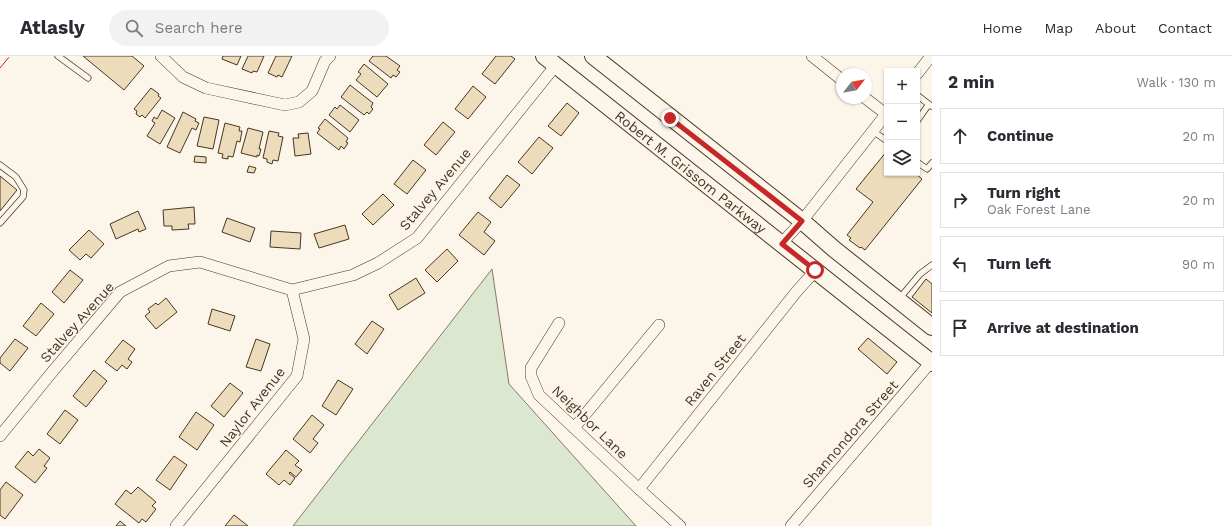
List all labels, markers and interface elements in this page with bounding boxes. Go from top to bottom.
search box [109,10,389,46]
text: Atlasly [20,16,85,39]
icon: search [123,17,145,39]
text: Search here [155,19,243,37]
text: Home [982,20,1022,36]
text: Map [1044,20,1073,36]
text: About [1095,20,1136,36]
text: Contact [1158,20,1212,36]
north arrow [836,68,872,104]
map controls [884,68,920,176]
button: + [884,68,920,104]
text: 2 min [948,72,994,92]
text: Walk · 130 m [1137,75,1216,90]
button: − [884,104,920,140]
street label: Robert M. Grissom Parkway [612,107,770,237]
route end [661,109,679,127]
icon: ahead [949,125,971,147]
text: Continue [987,127,1054,145]
text: 20 m [1183,129,1215,144]
button: layers [884,140,920,176]
street label: Stalvey Avenue [396,145,474,233]
text: Turn right [987,184,1060,202]
icon: right [949,189,971,211]
text: 20 m [1183,193,1215,208]
text: Oak Forest Lane [987,202,1091,217]
icon: left [949,253,971,275]
text: Turn left [987,255,1051,273]
text: 90 m [1182,257,1215,272]
route start [806,261,824,279]
street label: Stalvey Avenue [37,279,117,365]
icon: arrive [949,317,971,339]
text: Arrive at destination [987,319,1139,337]
street label: Raven Street [681,331,749,409]
street label: Naylor Avenue [216,364,288,450]
street label: Shannondora Street [799,377,901,491]
street label: Neighbor Lane [549,382,631,462]

